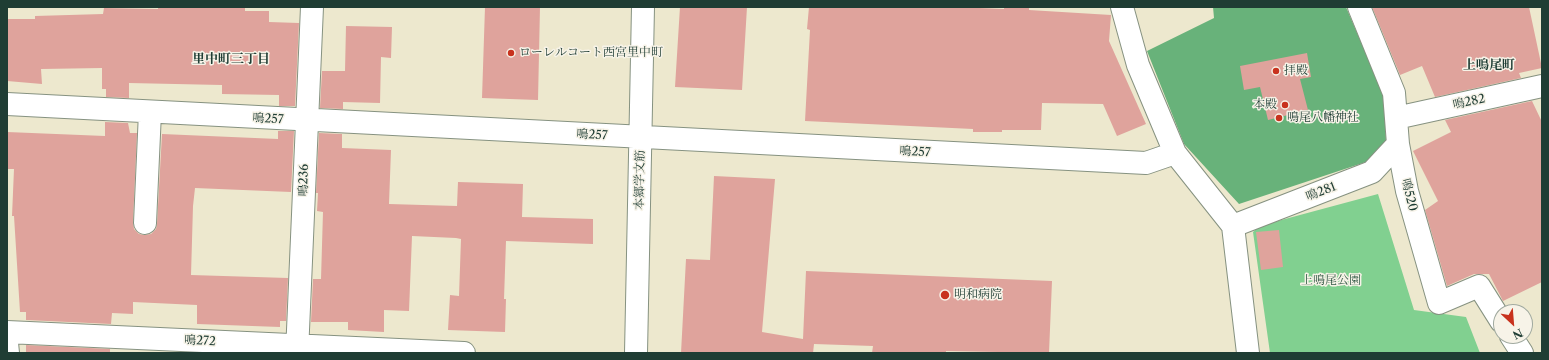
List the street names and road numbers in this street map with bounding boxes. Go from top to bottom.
street label: 鳴282 [1451,92,1487,112]
street label: 鳴257 [252,111,284,127]
street label: 鳴257 [576,127,608,143]
street label: 鳴257 [899,144,931,160]
street label: 本郷学文筋 [632,150,648,210]
street label: 鳴236 [296,163,312,197]
street label: 鳴520 [1398,177,1420,213]
street label: 鳴281 [1304,180,1338,204]
street label: 鳴272 [184,333,216,349]

